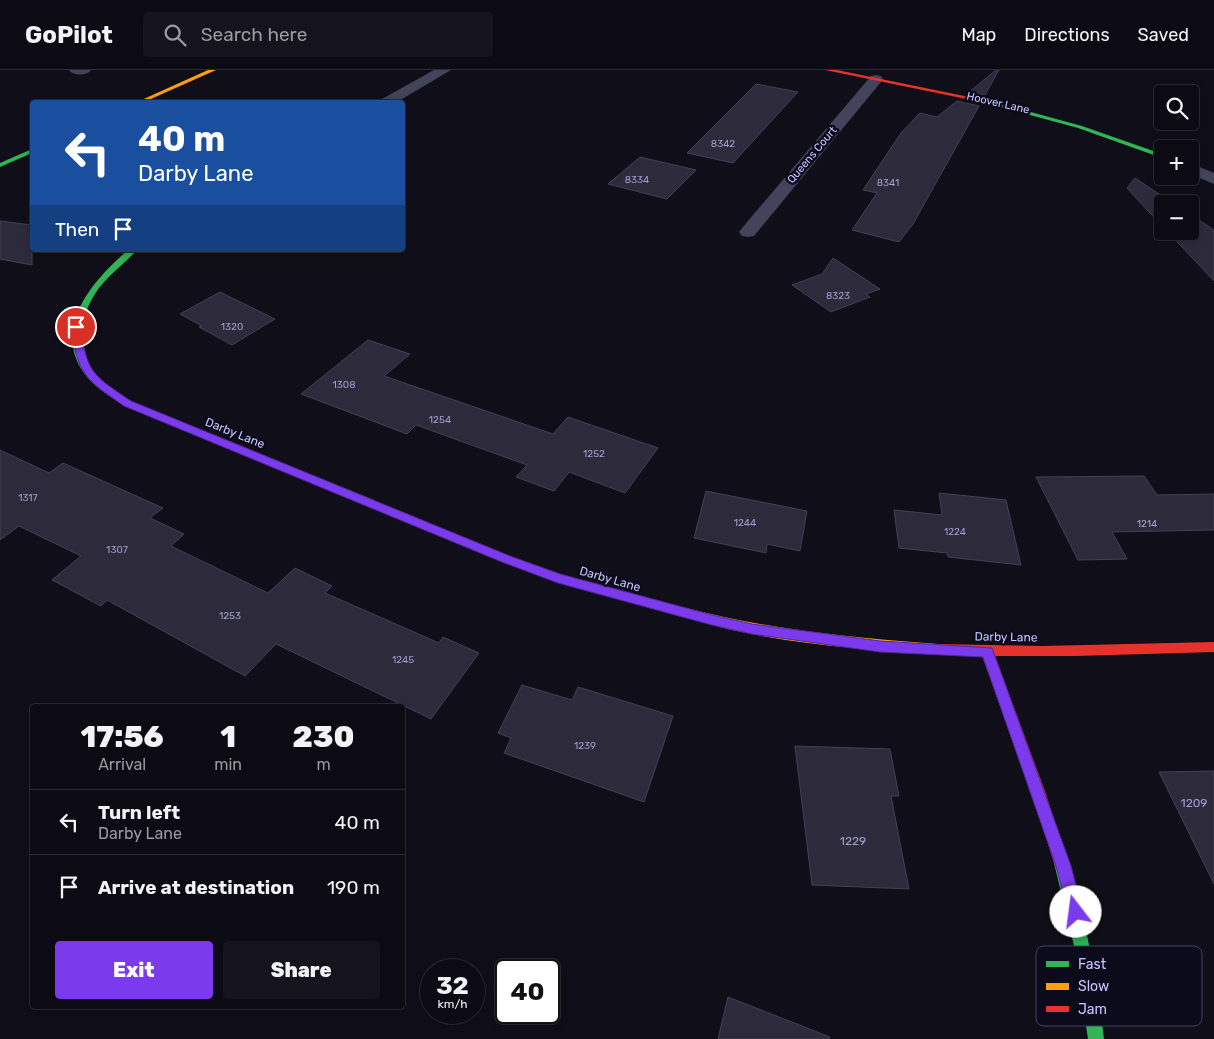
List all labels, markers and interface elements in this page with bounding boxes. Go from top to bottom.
search box [143,12,493,57]
text: GoPilot [25,21,113,49]
icon: search [161,21,189,49]
text: Search here [201,23,307,46]
text: Map [961,24,996,46]
text: Directions [1024,24,1110,46]
text: Saved [1138,24,1189,46]
map controls [1154,85,1199,240]
button: search [1154,85,1199,130]
street label: Hoover Lane [965,89,1031,117]
text: 40 m [138,118,225,160]
icon: left [55,120,120,185]
street label: Queens Court [784,123,840,186]
house number: 8342 [711,138,735,150]
button: + [1154,140,1199,185]
text: Darby Lane [138,160,253,187]
house number: 8334 [625,174,649,186]
house number: 8341 [877,177,899,189]
button: − [1154,195,1199,240]
icon: arrive [109,215,137,243]
text: Then [55,218,99,241]
house number: 8323 [826,290,850,302]
pin [55,306,97,348]
icon: arrive [62,313,90,341]
house number: 1320 [221,321,243,333]
house number: 1308 [333,379,356,391]
house number: 1254 [429,414,451,426]
street label: Darby Lane [203,415,267,451]
house number: 1252 [583,448,605,460]
house number: 1317 [18,492,38,504]
house number: 1244 [734,517,756,529]
house number: 1214 [1137,518,1157,530]
house number: 1224 [944,526,966,538]
house number: 1307 [106,544,128,556]
street label: Darby Lane [578,564,642,594]
house number: 1253 [219,610,241,622]
street label: Darby Lane [974,629,1038,645]
house number: 1245 [392,654,414,666]
text: 17:56 [81,719,164,755]
text: 1 [220,719,236,755]
text: 230 [293,719,354,755]
house number: 1239 [574,740,596,752]
text: Arrival [98,755,146,774]
text: min [214,755,242,774]
text: m [316,755,331,774]
house number: 1209 [1181,796,1207,810]
text: Turn left [98,801,180,824]
icon: left [55,808,83,836]
text: 40 m [335,811,380,834]
text: Darby Lane [98,824,182,843]
house number: 1229 [840,834,866,848]
icon: arrive [55,873,83,901]
text: Arrive at destination [98,876,294,899]
text: 190 m [327,876,380,899]
position arrow [1049,885,1101,937]
button: Exit [55,941,213,999]
button: Share [223,941,380,999]
legend [1036,946,1202,1026]
text: Fast [1078,956,1107,973]
speed limit sign: 40 [495,959,560,1024]
text: 32 [436,971,469,1000]
text: Slow [1078,978,1109,995]
text: km/h [438,997,467,1011]
text: Jam [1078,1001,1107,1018]

